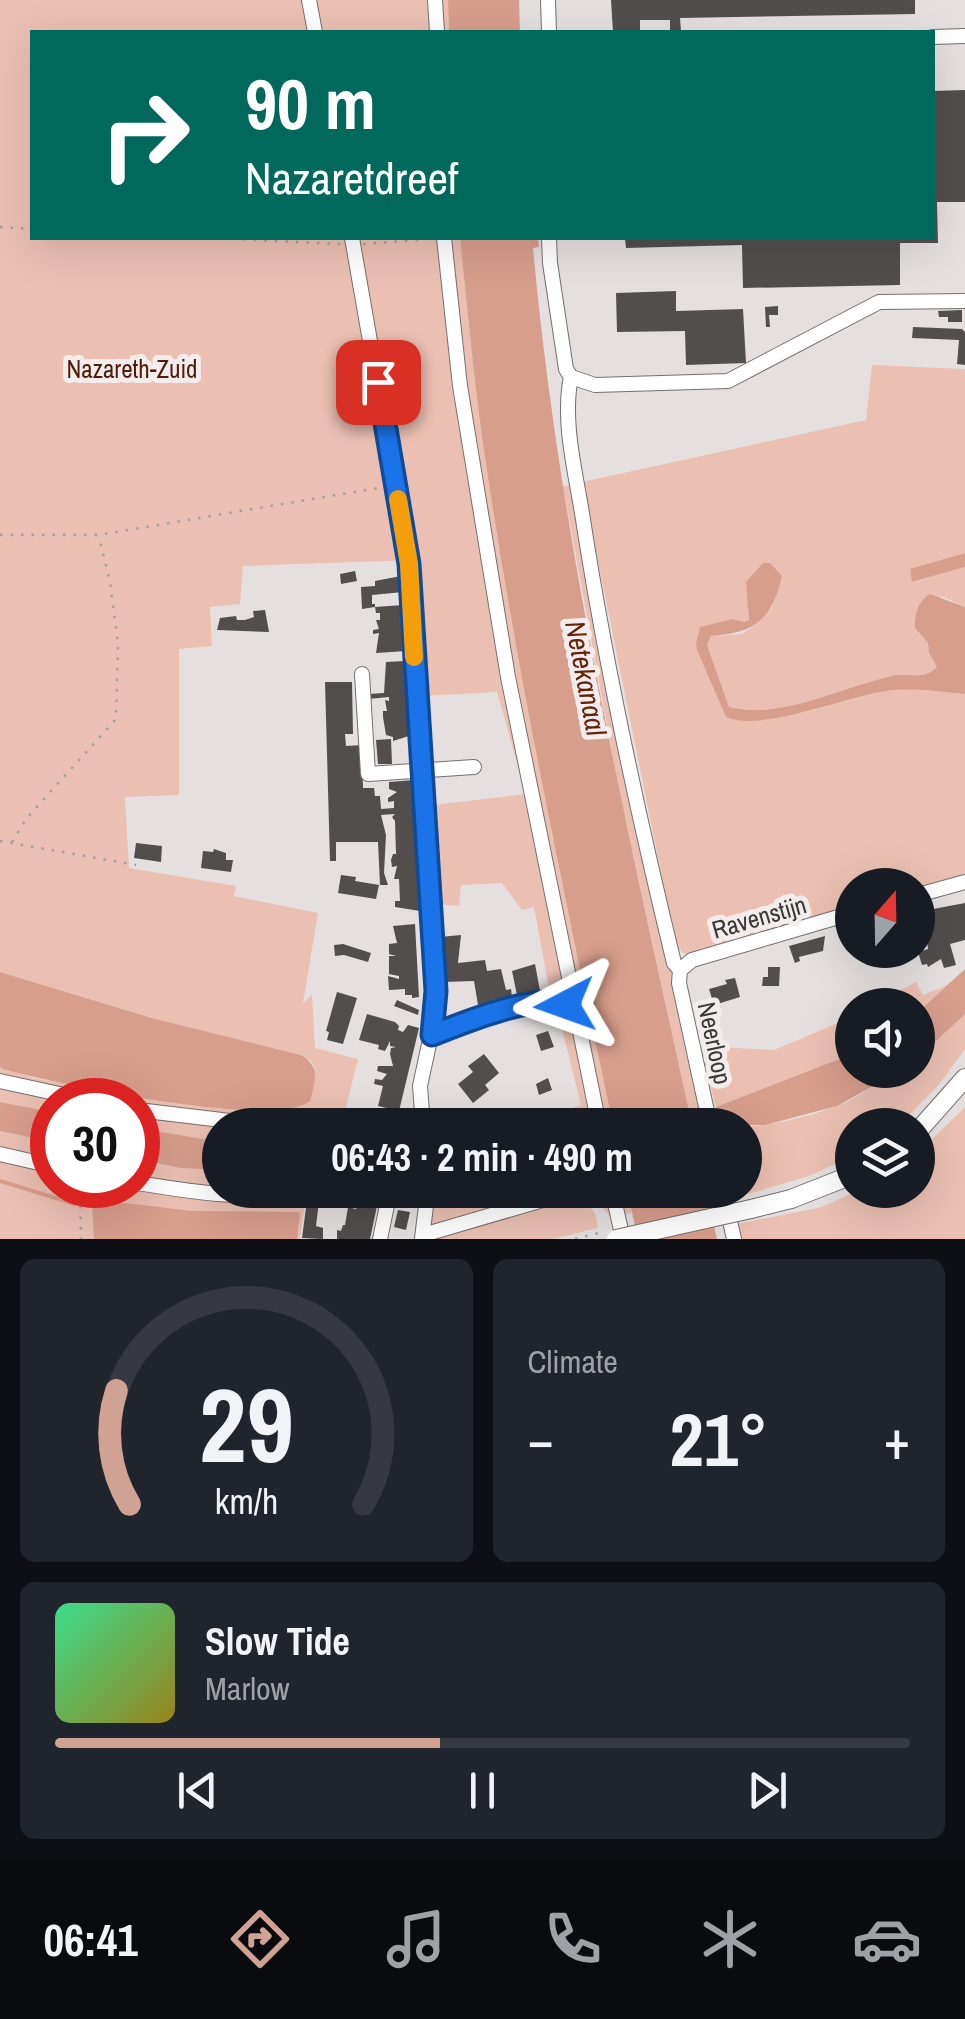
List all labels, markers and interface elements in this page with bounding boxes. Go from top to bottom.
text: 90 m [245,57,376,151]
icon: right [80,70,210,200]
text: Nazaretdreef [245,147,458,208]
pin [336,340,421,425]
park label: Nazareth-Zuid [66,352,198,386]
icon: arrive [351,355,406,410]
water label: Netekanaal [556,617,616,740]
north arrow [835,868,935,968]
map controls [835,868,935,1208]
street label: Ravenstijn [708,887,810,947]
position arrow [513,953,617,1057]
button: sound [835,988,935,1088]
street label: Neerloop [690,999,740,1087]
speed limit sign: 30 [30,1078,160,1208]
button: layers [835,1108,935,1208]
text: 06:43 · 2 min · 490 m [331,1132,633,1183]
text: Climate [528,1340,618,1383]
text: 29 [199,1354,294,1494]
text: 21° [670,1388,768,1489]
text: − [528,1402,554,1476]
text: + [884,1402,910,1476]
text: km/h [214,1477,278,1525]
text: Slow Tide [205,1616,350,1667]
text: Marlow [205,1667,290,1710]
icon: previous [170,1763,225,1818]
icon: pause [455,1763,510,1818]
icon: next [740,1763,795,1818]
icon: directions [225,1904,295,1974]
icon: music [381,1904,451,1974]
icon: phone [538,1904,608,1974]
icon: climate [695,1904,765,1974]
icon: car [852,1904,922,1974]
text: 06:41 [43,1909,138,1970]

